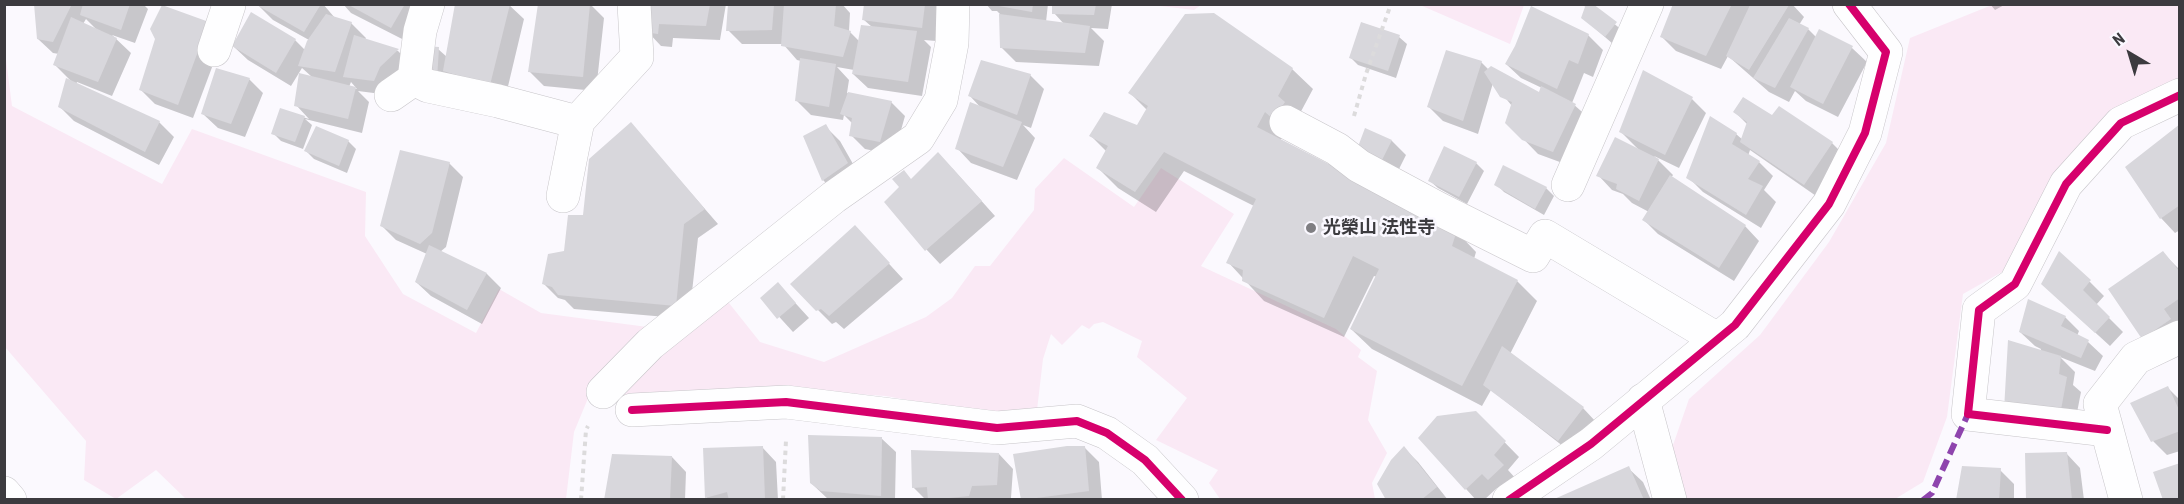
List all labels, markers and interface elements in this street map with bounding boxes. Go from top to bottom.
north arrow [2100,24,2160,84]
text: N [2109,29,2128,50]
place label: 光榮山 法性寺 [1323,217,1435,239]
marker: 光榮山 法性寺 [1304,221,1318,235]

